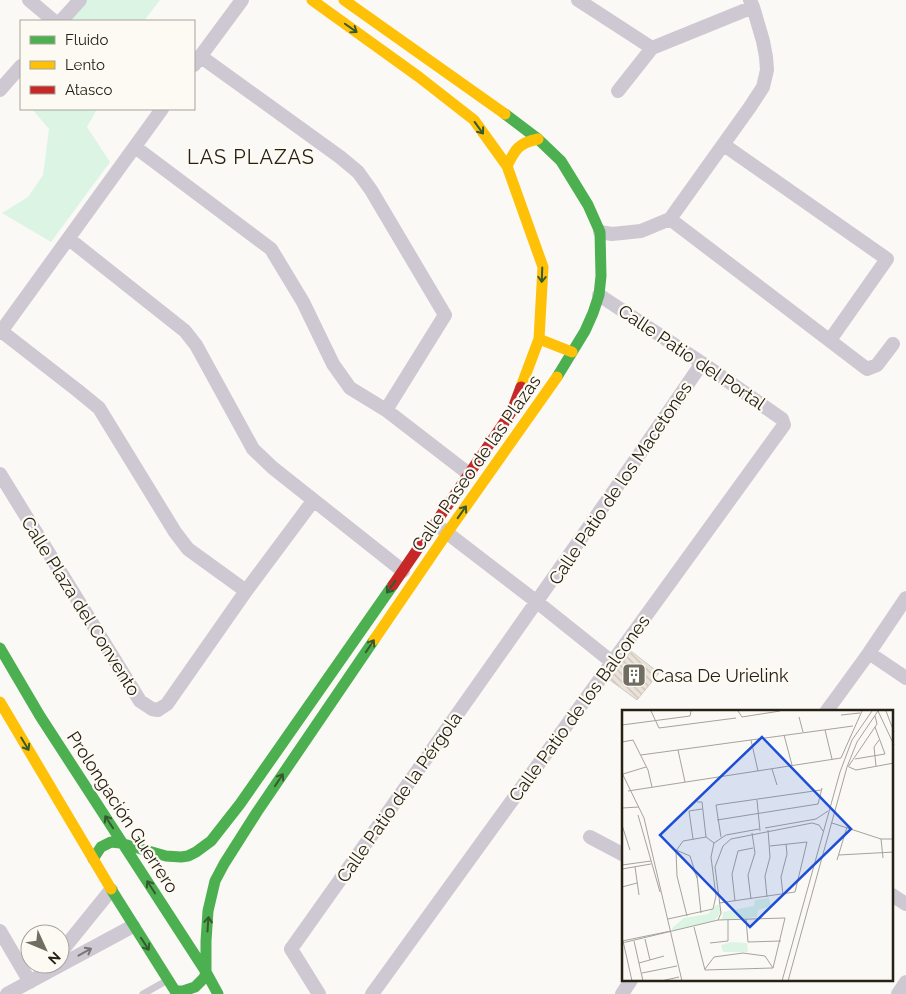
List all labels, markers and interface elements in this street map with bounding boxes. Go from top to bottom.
legend [20,20,195,110]
one-way arrow [344,23,358,33]
text: Fluido [65,31,108,49]
text: Lento [65,56,105,74]
text: Atasco [65,81,112,99]
one-way arrow [474,121,484,135]
district label: LAS PLAZAS [187,145,315,169]
one-way arrow [538,267,547,283]
street label: Calle Patio del Portal [615,300,770,414]
street label: Calle Paseo de las Plazas [407,371,545,555]
street label: Calle Patio de los Macetones [544,377,696,589]
one-way arrow [457,505,467,519]
street label: Calle Plaza del Convento [17,513,145,700]
one-way arrow [386,580,396,594]
street label: Calle Patio de los Balcones [504,610,654,805]
one-way arrow [365,639,375,653]
building icon: Casa De Urielink [621,662,647,688]
place label: Casa De Urielink [652,665,789,686]
street label: Calle Patio de la Pérgola [332,708,466,886]
inset map [622,710,894,982]
street label: Prolongación Guerrero [63,727,183,897]
one-way arrow [20,737,30,751]
one-way arrow [274,774,284,788]
one-way arrow [103,815,113,829]
one-way arrow [146,881,156,895]
one-way arrow [203,916,212,932]
north arrow [20,924,70,974]
one-way arrow [140,936,150,950]
one-way arrow [77,947,92,956]
text: N [45,949,64,967]

